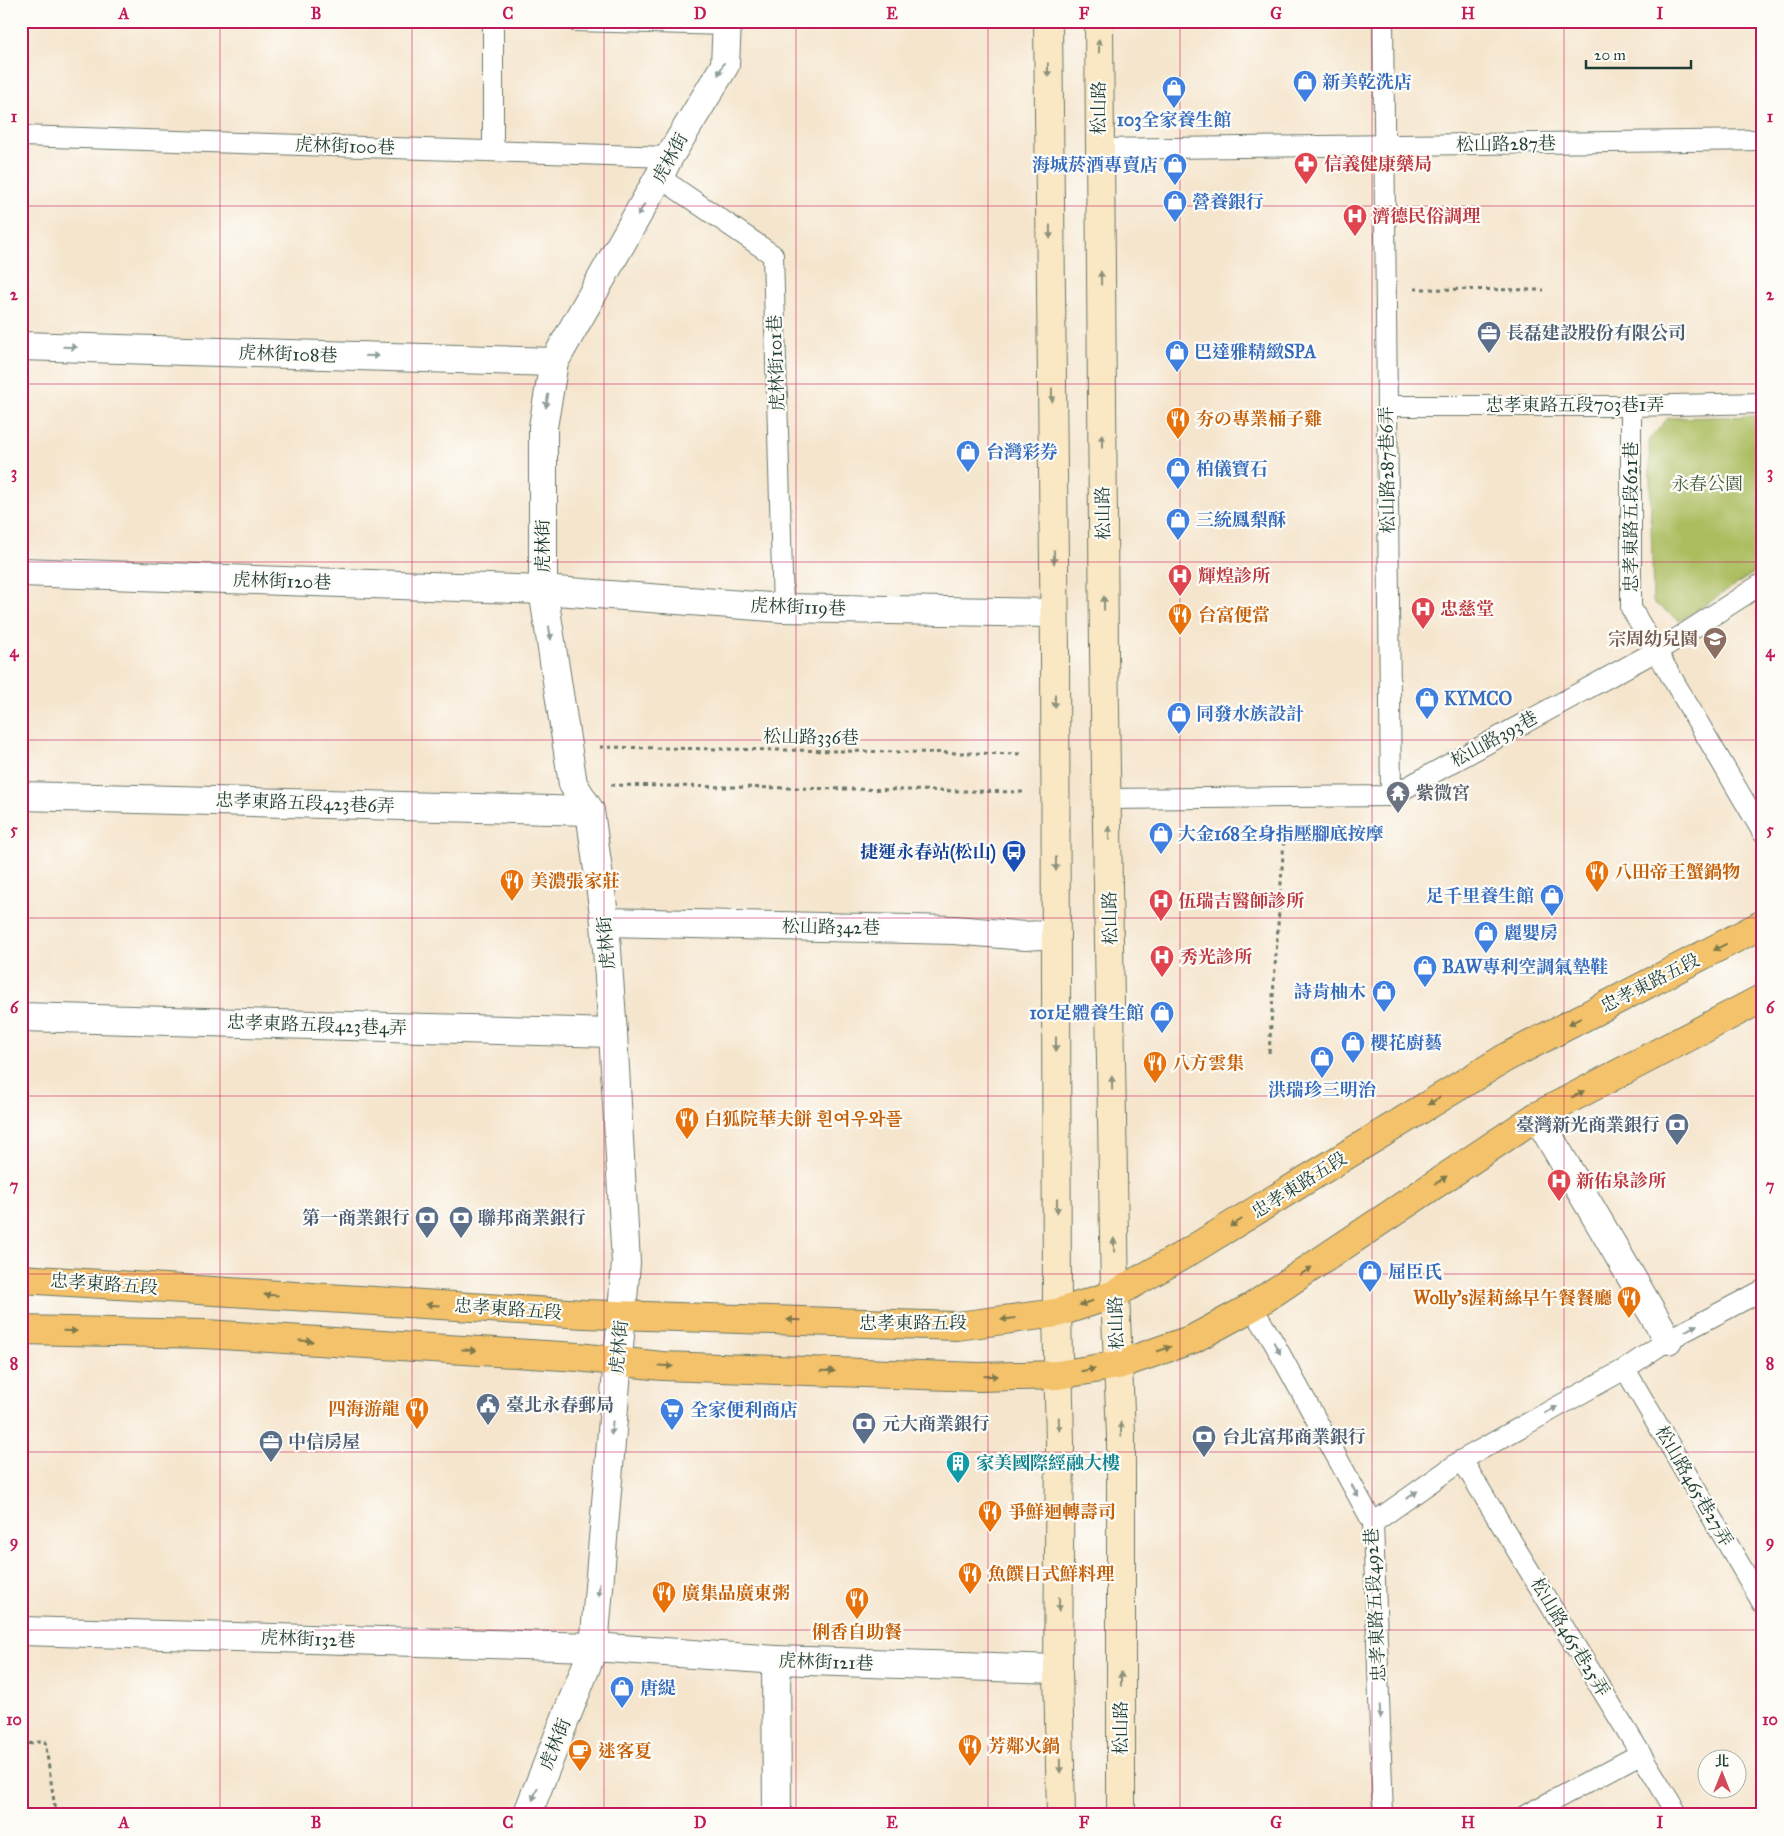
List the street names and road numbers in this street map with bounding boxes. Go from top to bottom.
street label: 松山路 [1088,81,1110,135]
street label: 虎林街 [647,129,693,187]
street label: 松山路287巷 [1456,132,1556,156]
street label: 虎林街100巷 [295,133,395,159]
street label: 虎林街101巷 [763,314,789,412]
street label: 虎林街108巷 [238,341,338,367]
street label: 忠孝東路五段703巷1弄 [1486,394,1664,416]
street label: 松山路287巷6弄 [1375,406,1399,534]
street label: 忠孝東路五段621巷 [1620,441,1642,593]
street label: 松山路 [1092,486,1114,540]
street label: 虎林街 [532,519,554,573]
street label: 虎林街120巷 [232,568,332,594]
street label: 虎林街119巷 [750,594,846,620]
street label: 松山路393巷 [1447,706,1541,772]
street label: 松山路336巷 [763,725,859,749]
street label: 忠孝東路五段423巷6弄 [215,789,395,817]
street label: 松山路 [1099,891,1121,945]
street label: 虎林街 [593,915,619,971]
street label: 松山路342巷 [782,915,880,939]
street label: 忠孝東路五段 [1597,949,1703,1017]
street label: 忠孝東路五段423巷4弄 [227,1011,407,1039]
street label: 忠孝東路五段 [1247,1147,1351,1223]
street label: 忠孝東路五段 [49,1269,159,1299]
street label: 忠孝東路五段 [453,1294,563,1324]
street label: 松山路 [1104,1296,1128,1350]
street label: 忠孝東路五段 [859,1312,967,1334]
street label: 虎林街 [606,1319,632,1375]
street label: 松山路465巷27弄 [1651,1422,1737,1550]
street label: 忠孝東路五段492巷 [1360,1527,1390,1683]
street label: 松山路465巷25弄 [1526,1574,1614,1700]
street label: 虎林街132巷 [260,1626,356,1652]
street label: 虎林街121巷 [778,1649,874,1675]
street label: 松山路 [1110,1701,1132,1755]
street label: 虎林街 [535,1715,575,1773]

